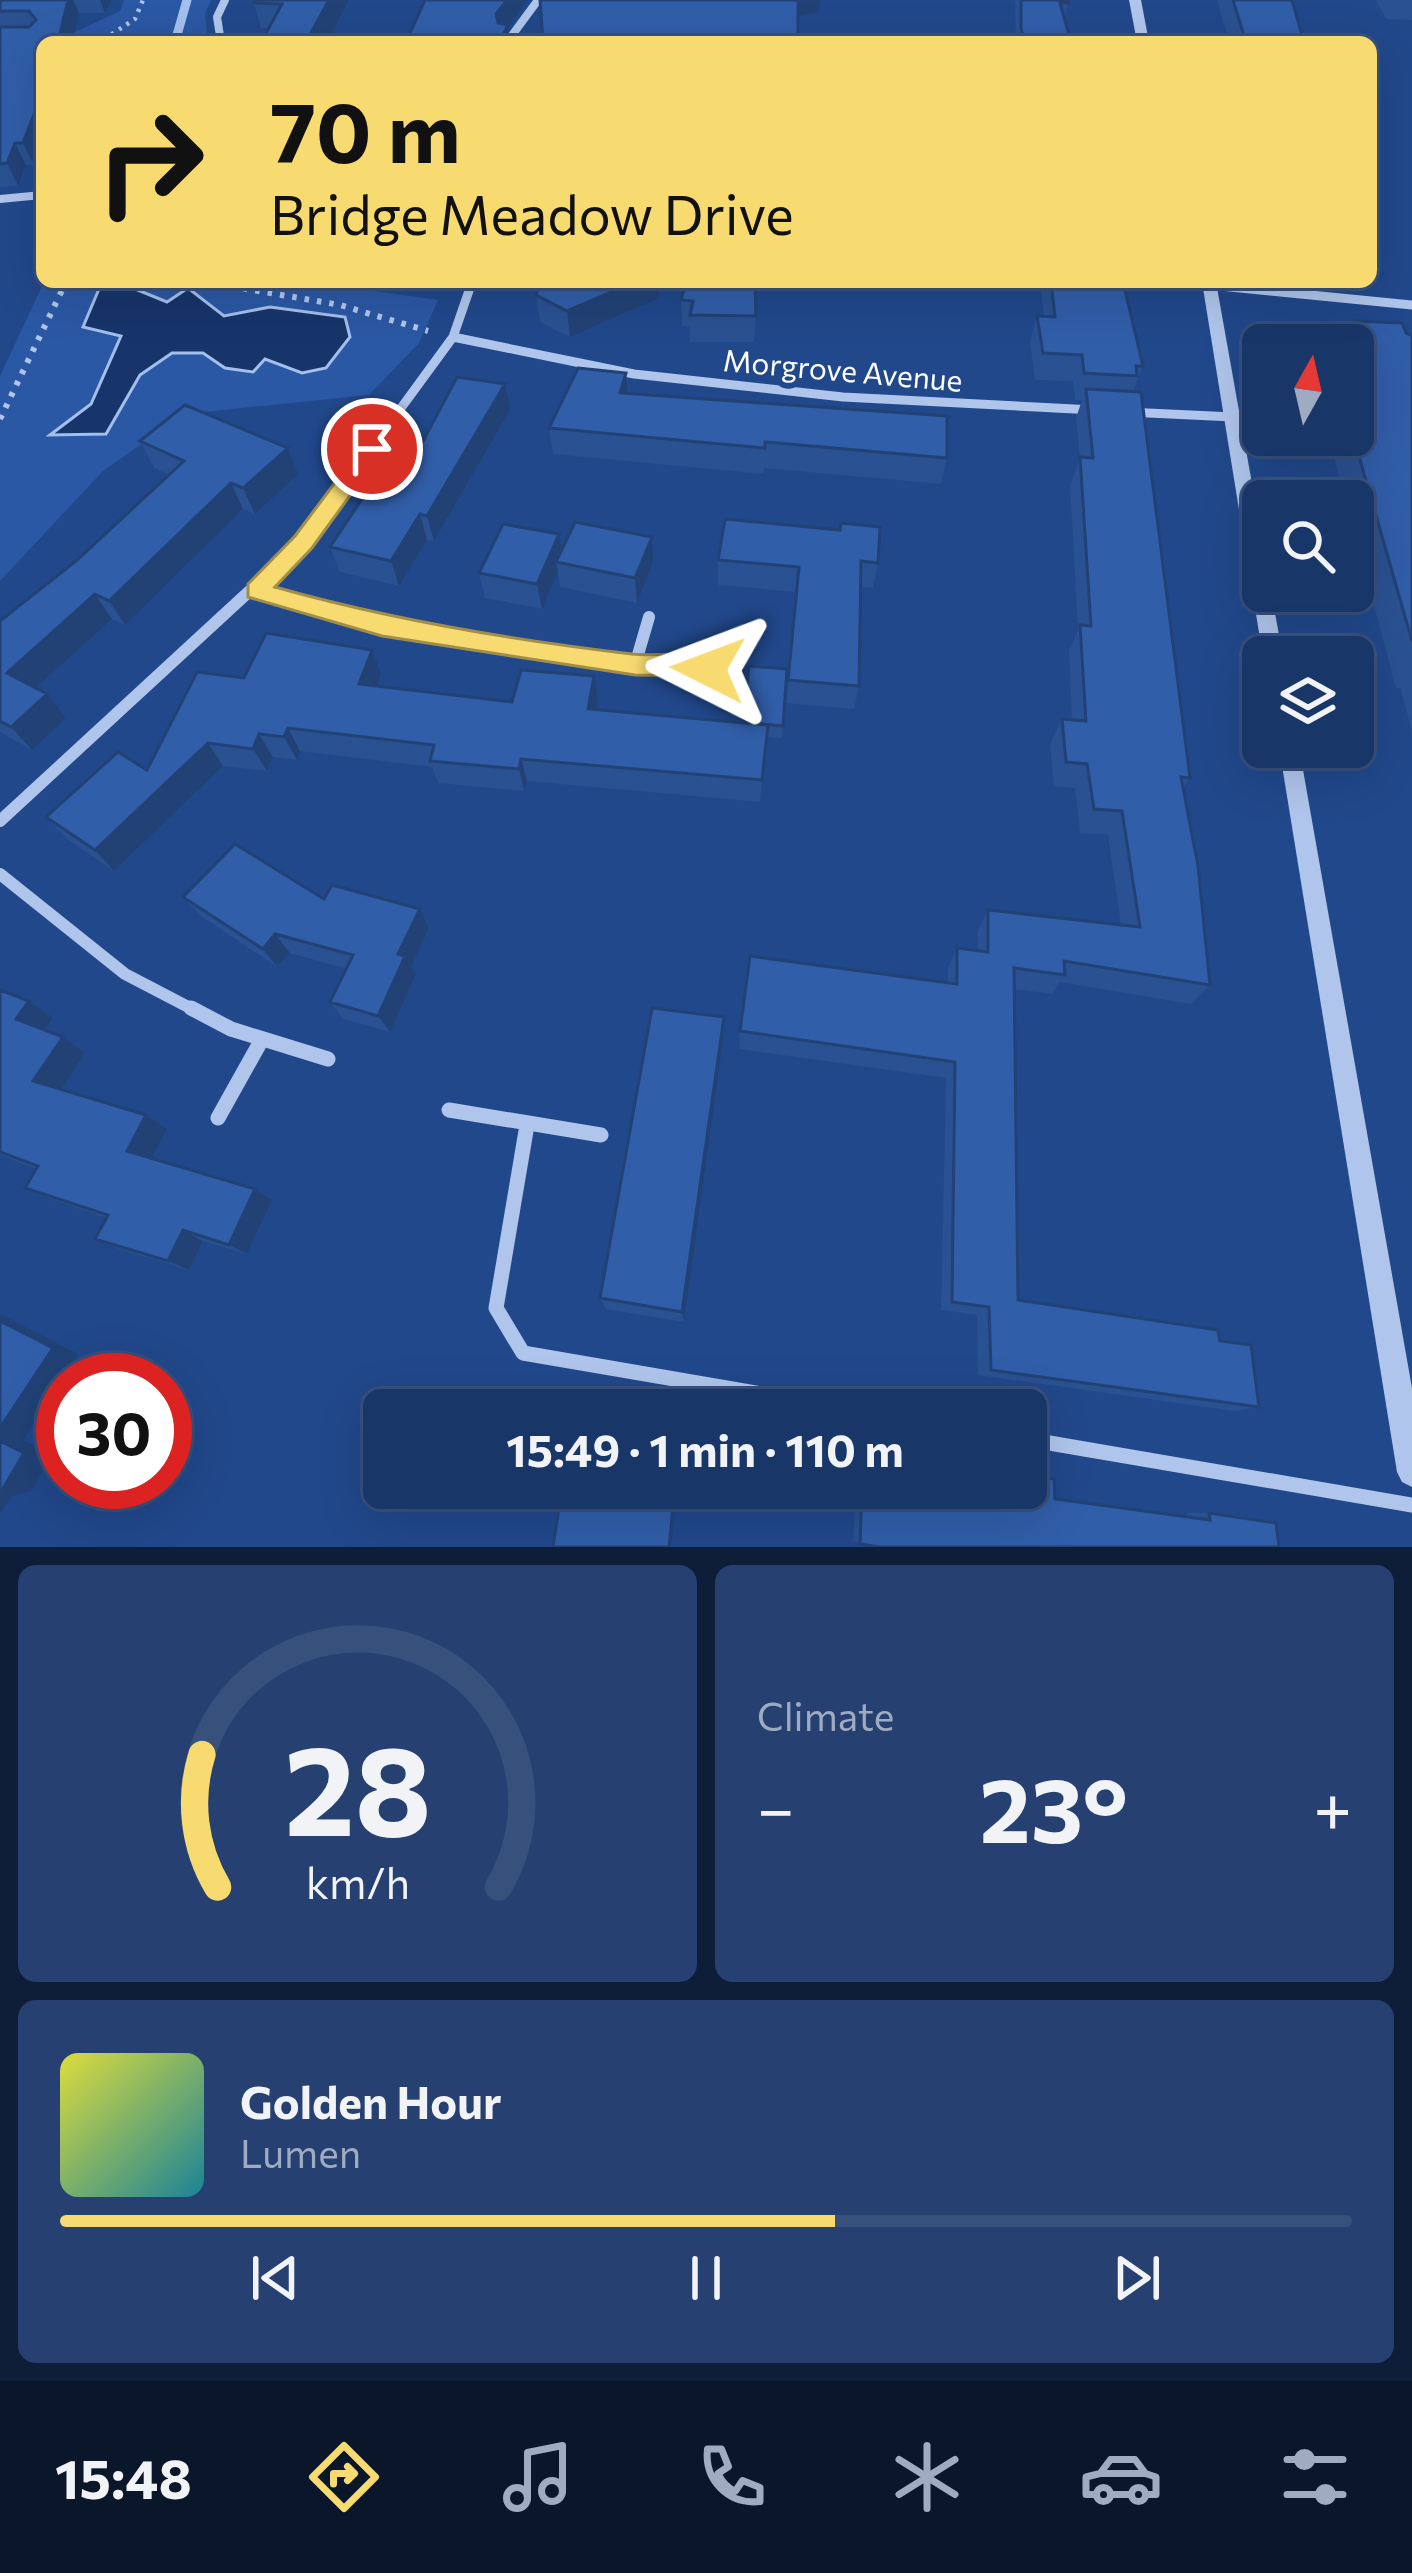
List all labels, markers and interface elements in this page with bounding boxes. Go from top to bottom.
text: 70 m [270,78,461,180]
icon: right [72,84,228,240]
text: Bridge Meadow Drive [270,180,794,246]
north arrow [1242,324,1374,456]
map controls [1242,324,1374,768]
street label: Morgrove Avenue [722,340,964,398]
pin [321,398,423,500]
icon: arrive [339,416,405,482]
button: search [1242,480,1374,612]
position arrow [645,606,771,732]
button: layers [1242,636,1374,768]
speed limit sign: 30 [36,1353,192,1509]
text: 15:49 · 1 min · 110 m [506,1421,904,1476]
text: Climate [757,1691,894,1739]
text: 28 [284,1709,431,1862]
text: 23° [980,1751,1128,1862]
text: − [757,1766,795,1847]
text: + [1313,1766,1352,1847]
text: km/h [305,1854,410,1907]
text: Golden Hour [240,2073,501,2128]
text: Lumen [240,2128,361,2176]
icon: previous [242,2245,308,2311]
icon: pause [673,2245,739,2311]
icon: next [1104,2245,1170,2311]
icon: directions [302,2435,386,2519]
icon: music [496,2435,580,2519]
icon: phone [690,2435,774,2519]
icon: climate [885,2435,969,2519]
icon: car [1079,2435,1163,2519]
icon: filters [1273,2435,1357,2519]
text: 15:48 [55,2444,192,2510]

